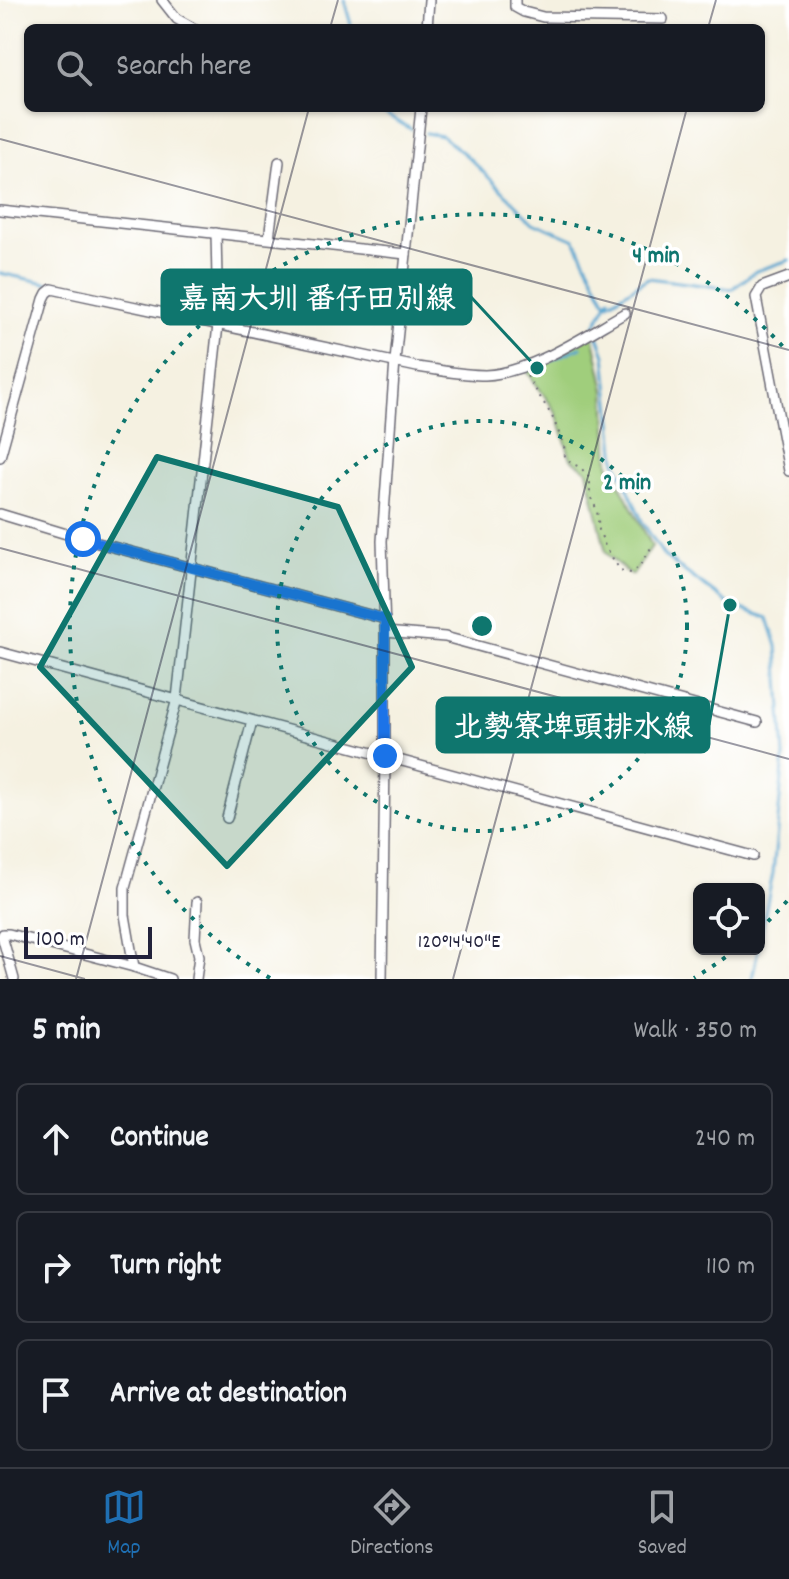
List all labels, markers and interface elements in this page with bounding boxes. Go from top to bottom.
search box [24,24,765,112]
icon: search [52,46,96,90]
text: Search here [116,47,252,90]
text: 4 min [632,240,680,274]
callout: 嘉南大圳 番仔田別線 [162,270,471,324]
text: 嘉南大圳 番仔田別線 [179,281,455,324]
text: 2 min [603,467,651,501]
route start [65,521,101,557]
centre of rings [468,612,496,640]
callout: 北勢寮埤頭排水線 [437,698,709,752]
text: 北勢寮埤頭排水線 [453,709,693,752]
route end [367,738,403,774]
map controls [693,883,765,955]
button: locate [693,883,765,955]
scale bar [24,923,152,959]
text: 100 m [36,925,85,956]
text: 120°14'40"E [418,929,500,957]
text: 5 min [32,1007,101,1056]
text: Walk · 350 m [634,1013,757,1050]
icon: ahead [34,1117,78,1161]
text: Continue [110,1118,209,1161]
text: 240 m [695,1121,755,1158]
icon: right [34,1245,78,1289]
text: Turn right [110,1246,221,1289]
text: 110 m [706,1249,755,1286]
icon: arrive [34,1373,78,1417]
text: Arrive at destination [110,1374,347,1417]
tab: Map [102,1485,146,1564]
tab: Directions [350,1485,434,1564]
tab: Saved [638,1485,687,1564]

